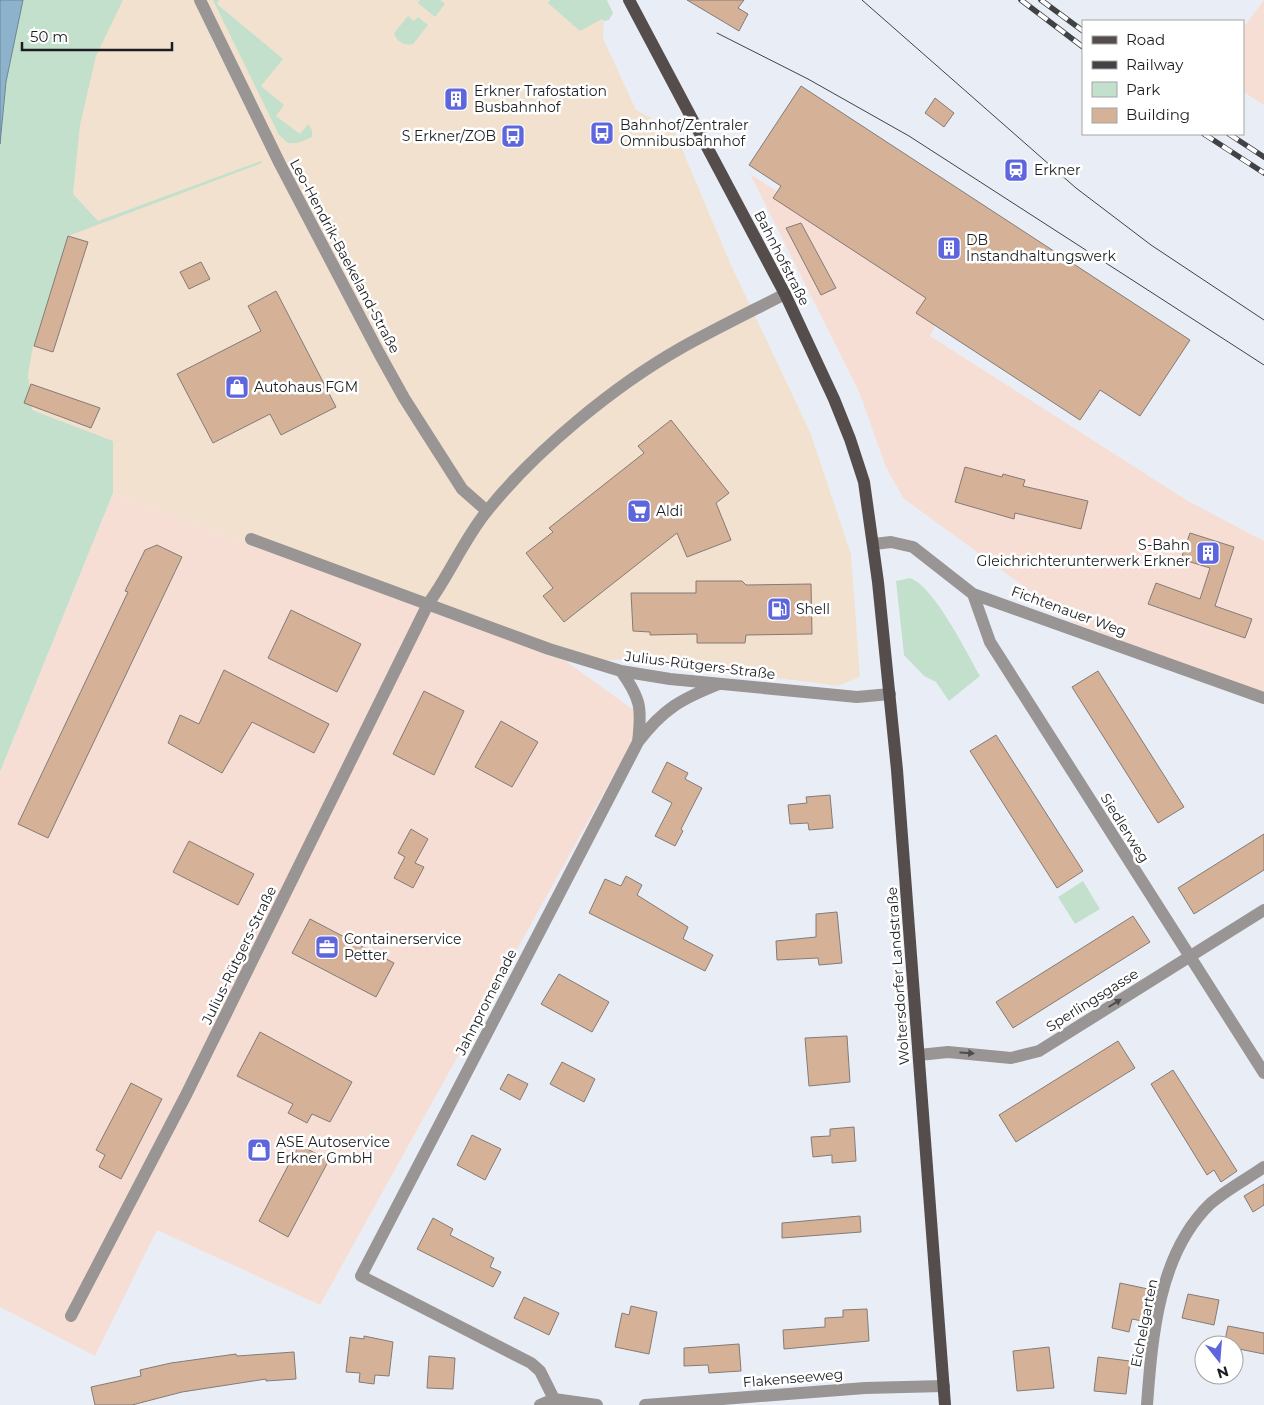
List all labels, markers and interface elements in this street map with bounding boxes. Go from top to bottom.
scale bar [22,20,172,52]
legend [1082,20,1244,135]
text: 50 m [30,27,68,46]
text: Road [1126,30,1165,49]
text: Railway [1126,55,1184,74]
text: Park [1126,80,1160,99]
place label: Erkner Trafostation Busbahnhof [474,82,607,116]
building icon: Erkner Trafostation Busbahnhof [443,86,469,112]
text: Building [1126,105,1190,124]
place label: Bahnhof/Zentraler Omnibusbahnhof [620,116,749,150]
bus stop icon: Bahnhof/Zentraler Omnibusbahnhof [589,120,615,146]
bus stop icon: S Erkner/ZOB [500,123,526,149]
place label: S Erkner/ZOB [402,127,496,145]
street label: Leo-Hendrik-Baekeland-Straße [286,156,404,356]
station icon: Erkner [1003,157,1029,183]
place label: Erkner [1034,161,1081,179]
street label: Bahnhofstraße [750,207,814,309]
place label: DB Instandhaltungswerk [966,231,1116,265]
building icon: DB Instandhaltungswerk [936,235,962,261]
shop icon: Autohaus FGM [224,374,250,400]
place label: Autohaus FGM [254,378,358,396]
supermarket icon: Aldi [626,498,652,524]
place label: Aldi [656,502,683,520]
place label: S-Bahn Gleichrichterunterwerk Erkner [977,536,1190,570]
building icon: S-Bahn Gleichrichterunterwerk Erkner [1195,540,1221,566]
street label: Fichtenauer Weg [1009,582,1129,640]
fuel station icon: Shell [766,596,792,622]
place label: Shell [796,600,830,618]
street label: Julius-Rütgers-Straße [623,647,776,683]
street label: Siedlerweg [1097,790,1153,866]
street label: Julius-Rütgers-Straße [197,883,280,1028]
street label: Woltersdorfer Landstraße [883,886,913,1066]
place label: Containerservice Petter [344,930,461,964]
office icon: Containerservice Petter [314,934,340,960]
street label: Jahnpromenade [451,946,521,1059]
street label: Sperlingsgasse [1043,964,1141,1036]
one-way arrow [1108,998,1122,1007]
one-way arrow [960,1049,976,1057]
place label: ASE Autoservice Erkner GmbH [276,1133,390,1167]
shop icon: ASE Autoservice Erkner GmbH [246,1137,272,1163]
street label: Eichelgarten [1127,1277,1161,1369]
north arrow [1194,1335,1244,1385]
text: N [1215,1362,1231,1383]
street label: Flakenseeweg [742,1365,844,1391]

